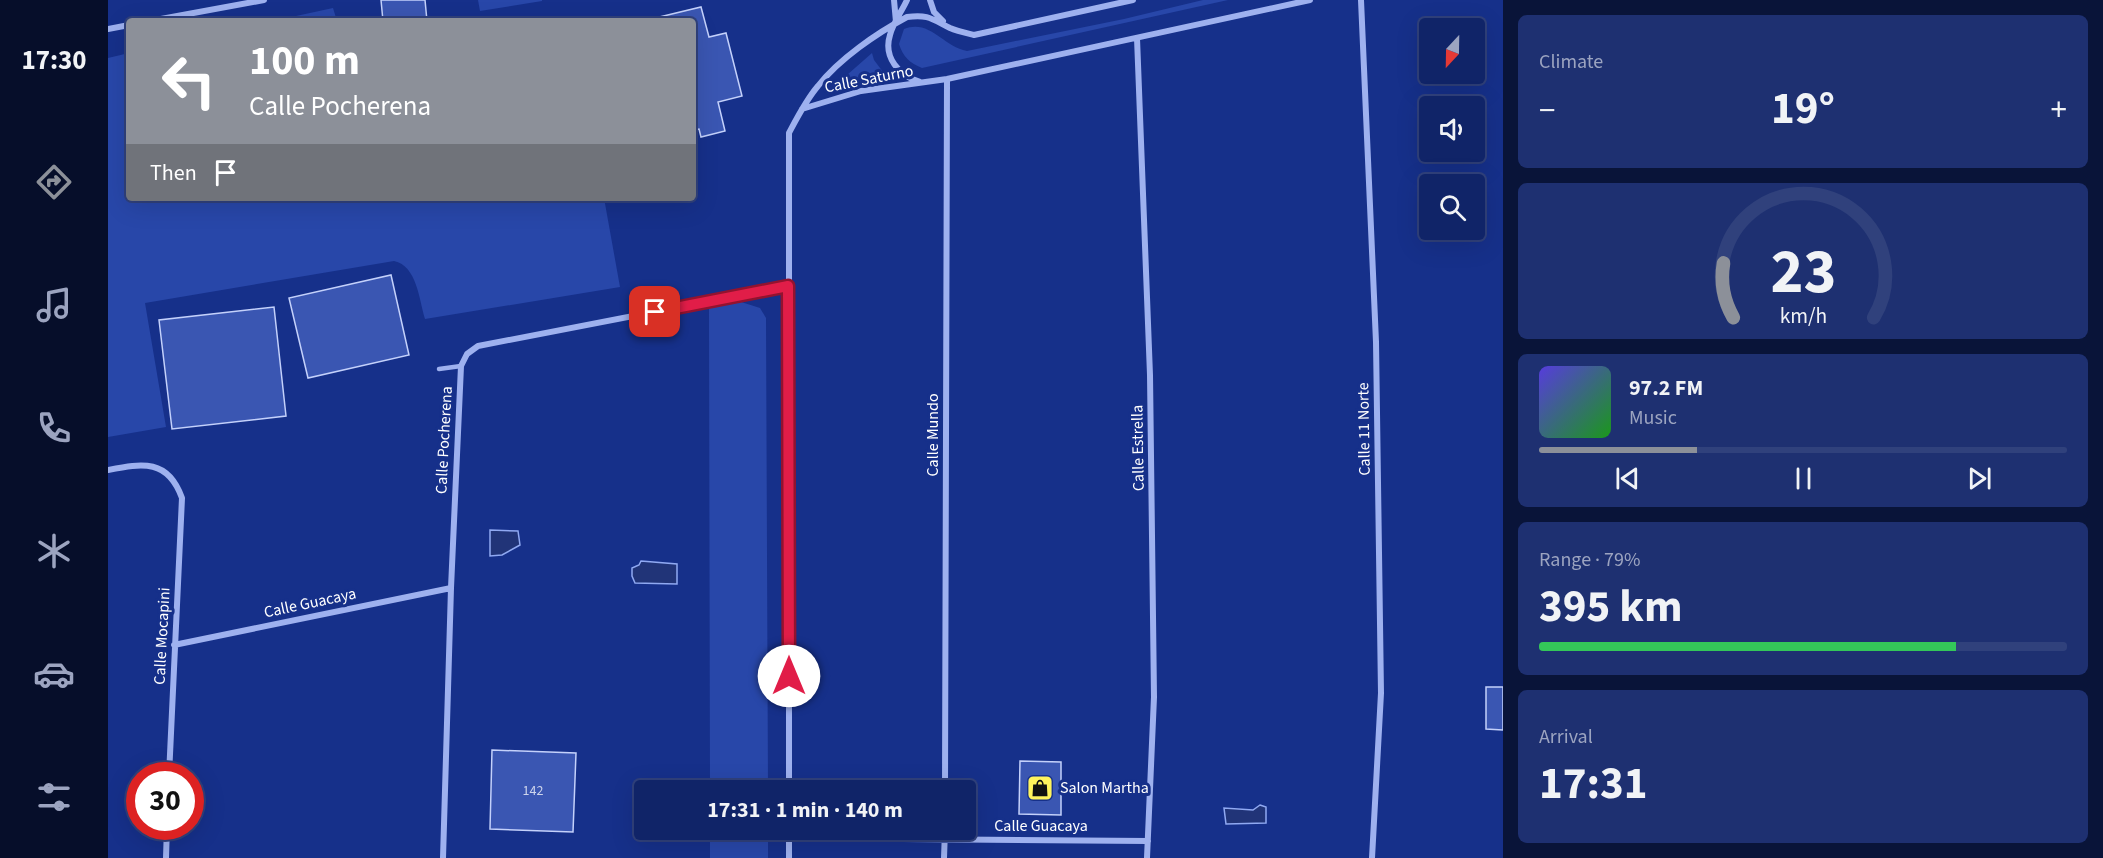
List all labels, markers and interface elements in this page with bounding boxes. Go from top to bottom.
north arrow [1419,18,1485,84]
map controls [1419,18,1485,240]
text: 100 m [249,31,360,91]
text: 17:30 [21,41,87,80]
icon: left [150,42,228,120]
text: Climate [1539,48,1603,76]
street label: Calle Saturno [823,60,915,98]
text: 19° [1771,77,1835,141]
text: Calle Pocherena [249,87,431,126]
text: − [1539,87,1555,134]
text: + [2051,87,2067,134]
button: sound [1419,96,1485,162]
icon: arrive [209,156,242,189]
text: Then [150,157,197,189]
icon: directions [33,161,75,203]
button: search [1419,174,1485,240]
text: 23 [1770,228,1836,317]
icon: music [33,284,75,326]
pin [629,286,680,337]
icon: arrive [638,295,671,328]
text: km/h [1779,301,1827,332]
text: 97.2 FM [1629,372,1703,404]
street label: Calle 11 Norte [1352,382,1376,476]
street label: Calle Pocherena [430,386,458,494]
street label: Calle Mundo [922,393,944,477]
text: Music [1629,404,1677,432]
street label: Calle Estrella [1126,405,1150,491]
icon: phone [33,407,75,449]
icon: previous [1611,462,1644,495]
icon: pause [1787,462,1820,495]
icon: next [1963,462,1996,495]
icon: climate [33,530,75,572]
text: Range · 79% [1539,546,1640,574]
text: 395 km [1539,575,1683,639]
street label: Calle Guacaya [262,583,358,623]
street label: Calle Mocapini [148,587,176,685]
position arrow [757,644,821,708]
icon: car [33,653,75,695]
text: Arrival [1539,723,1593,751]
text: 17:31 [1539,752,1648,816]
speed limit sign: 30 [126,762,204,840]
shop icon: Salon Martha [1025,773,1055,803]
icon: filters [33,776,75,818]
place label: Salon Martha [1060,777,1149,799]
house number: 142 [523,781,543,801]
text: 17:31 · 1 min · 140 m [707,794,903,826]
street label: Calle Guacaya [994,815,1088,837]

